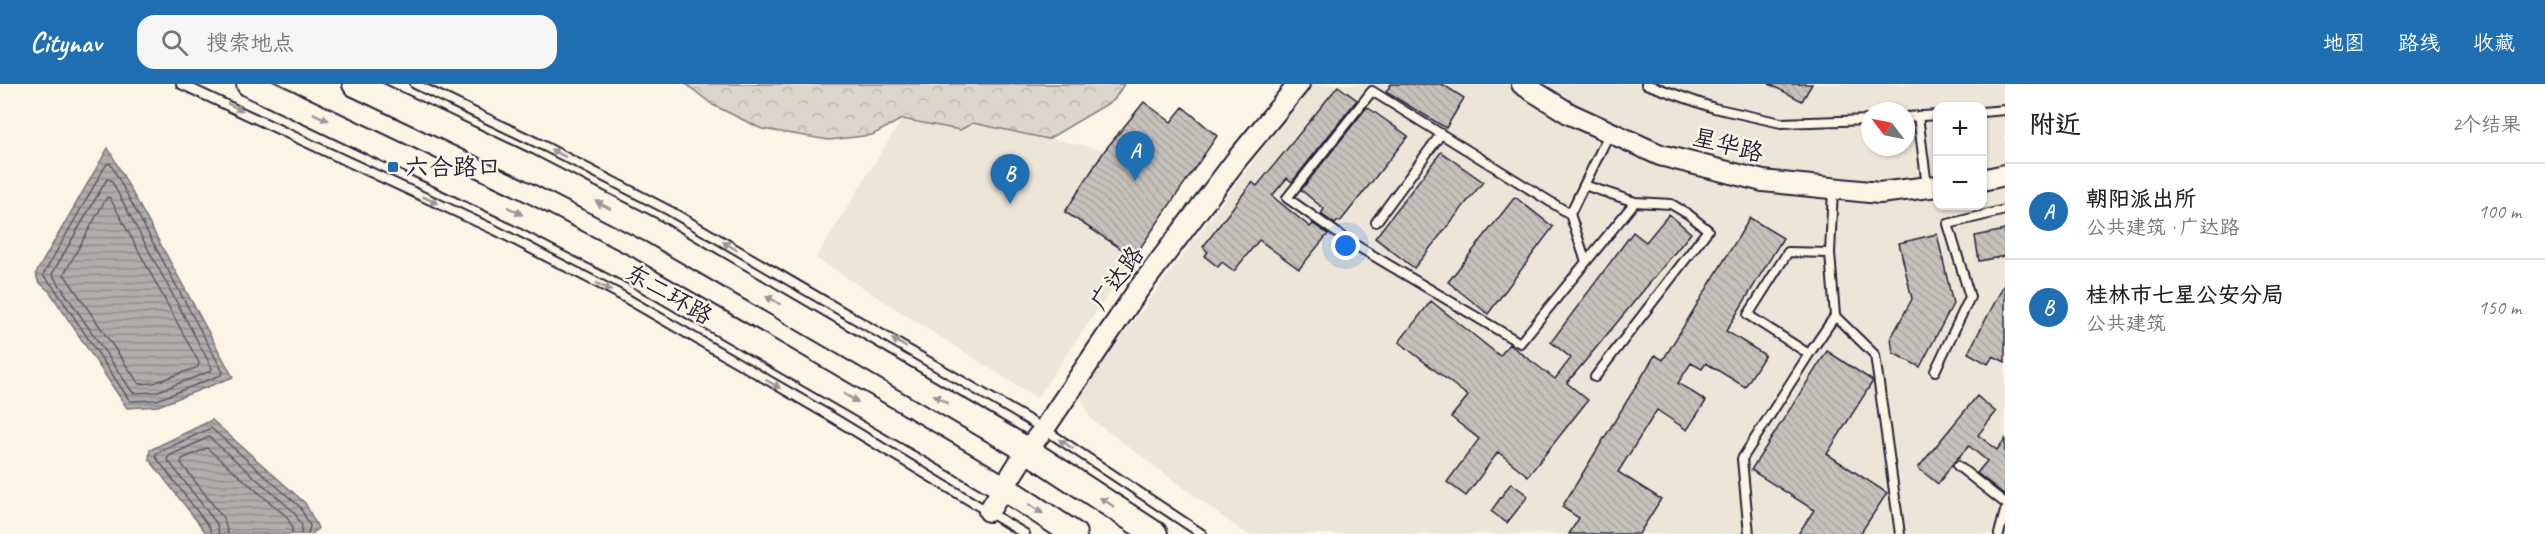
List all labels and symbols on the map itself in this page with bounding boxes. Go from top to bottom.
north arrow [1861,102,1915,156]
one-way arrow [226,103,243,112]
one-way arrow [312,113,329,122]
street label: 星华路 [1689,122,1767,168]
pin: A [1116,132,1154,181]
one-way arrow [550,148,567,158]
place label: 六合路口 [405,152,501,182]
pin: B [990,154,1030,204]
marker: 六合路口 [386,160,400,174]
one-way arrow [421,195,438,204]
one-way arrow [594,200,611,210]
one-way arrow [507,206,524,216]
your location [1331,231,1360,260]
one-way arrow [722,240,738,251]
street label: 广达路 [1084,240,1150,316]
street label: 东二环路 [620,257,718,331]
one-way arrow [596,282,613,292]
one-way arrow [765,295,781,306]
one-way arrow [891,338,907,349]
one-way arrow [765,379,782,389]
one-way arrow [843,392,859,403]
one-way arrow [933,393,949,404]
one-way arrow [1058,438,1074,449]
one-way arrow [1099,496,1115,508]
one-way arrow [1028,503,1044,514]

